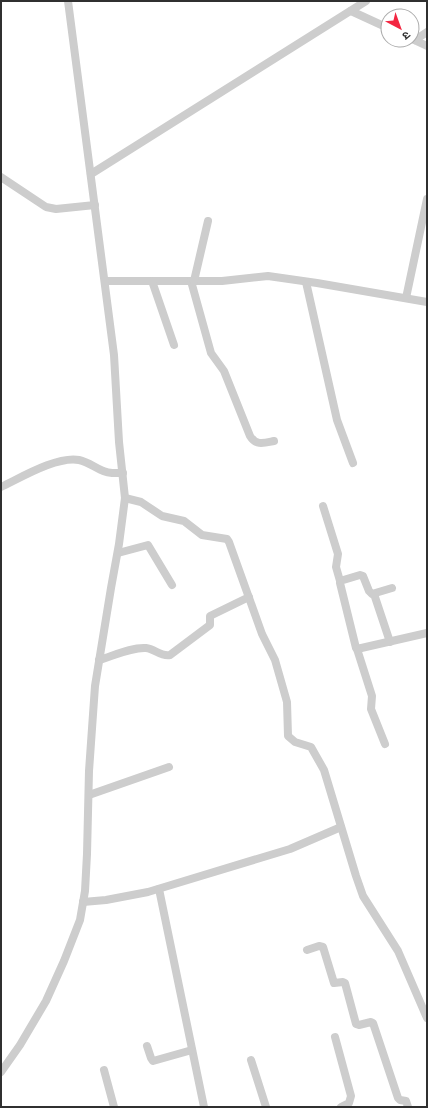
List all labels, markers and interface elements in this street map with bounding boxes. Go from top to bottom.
north arrow [380,8,420,48]
text: उ [400,29,412,42]

